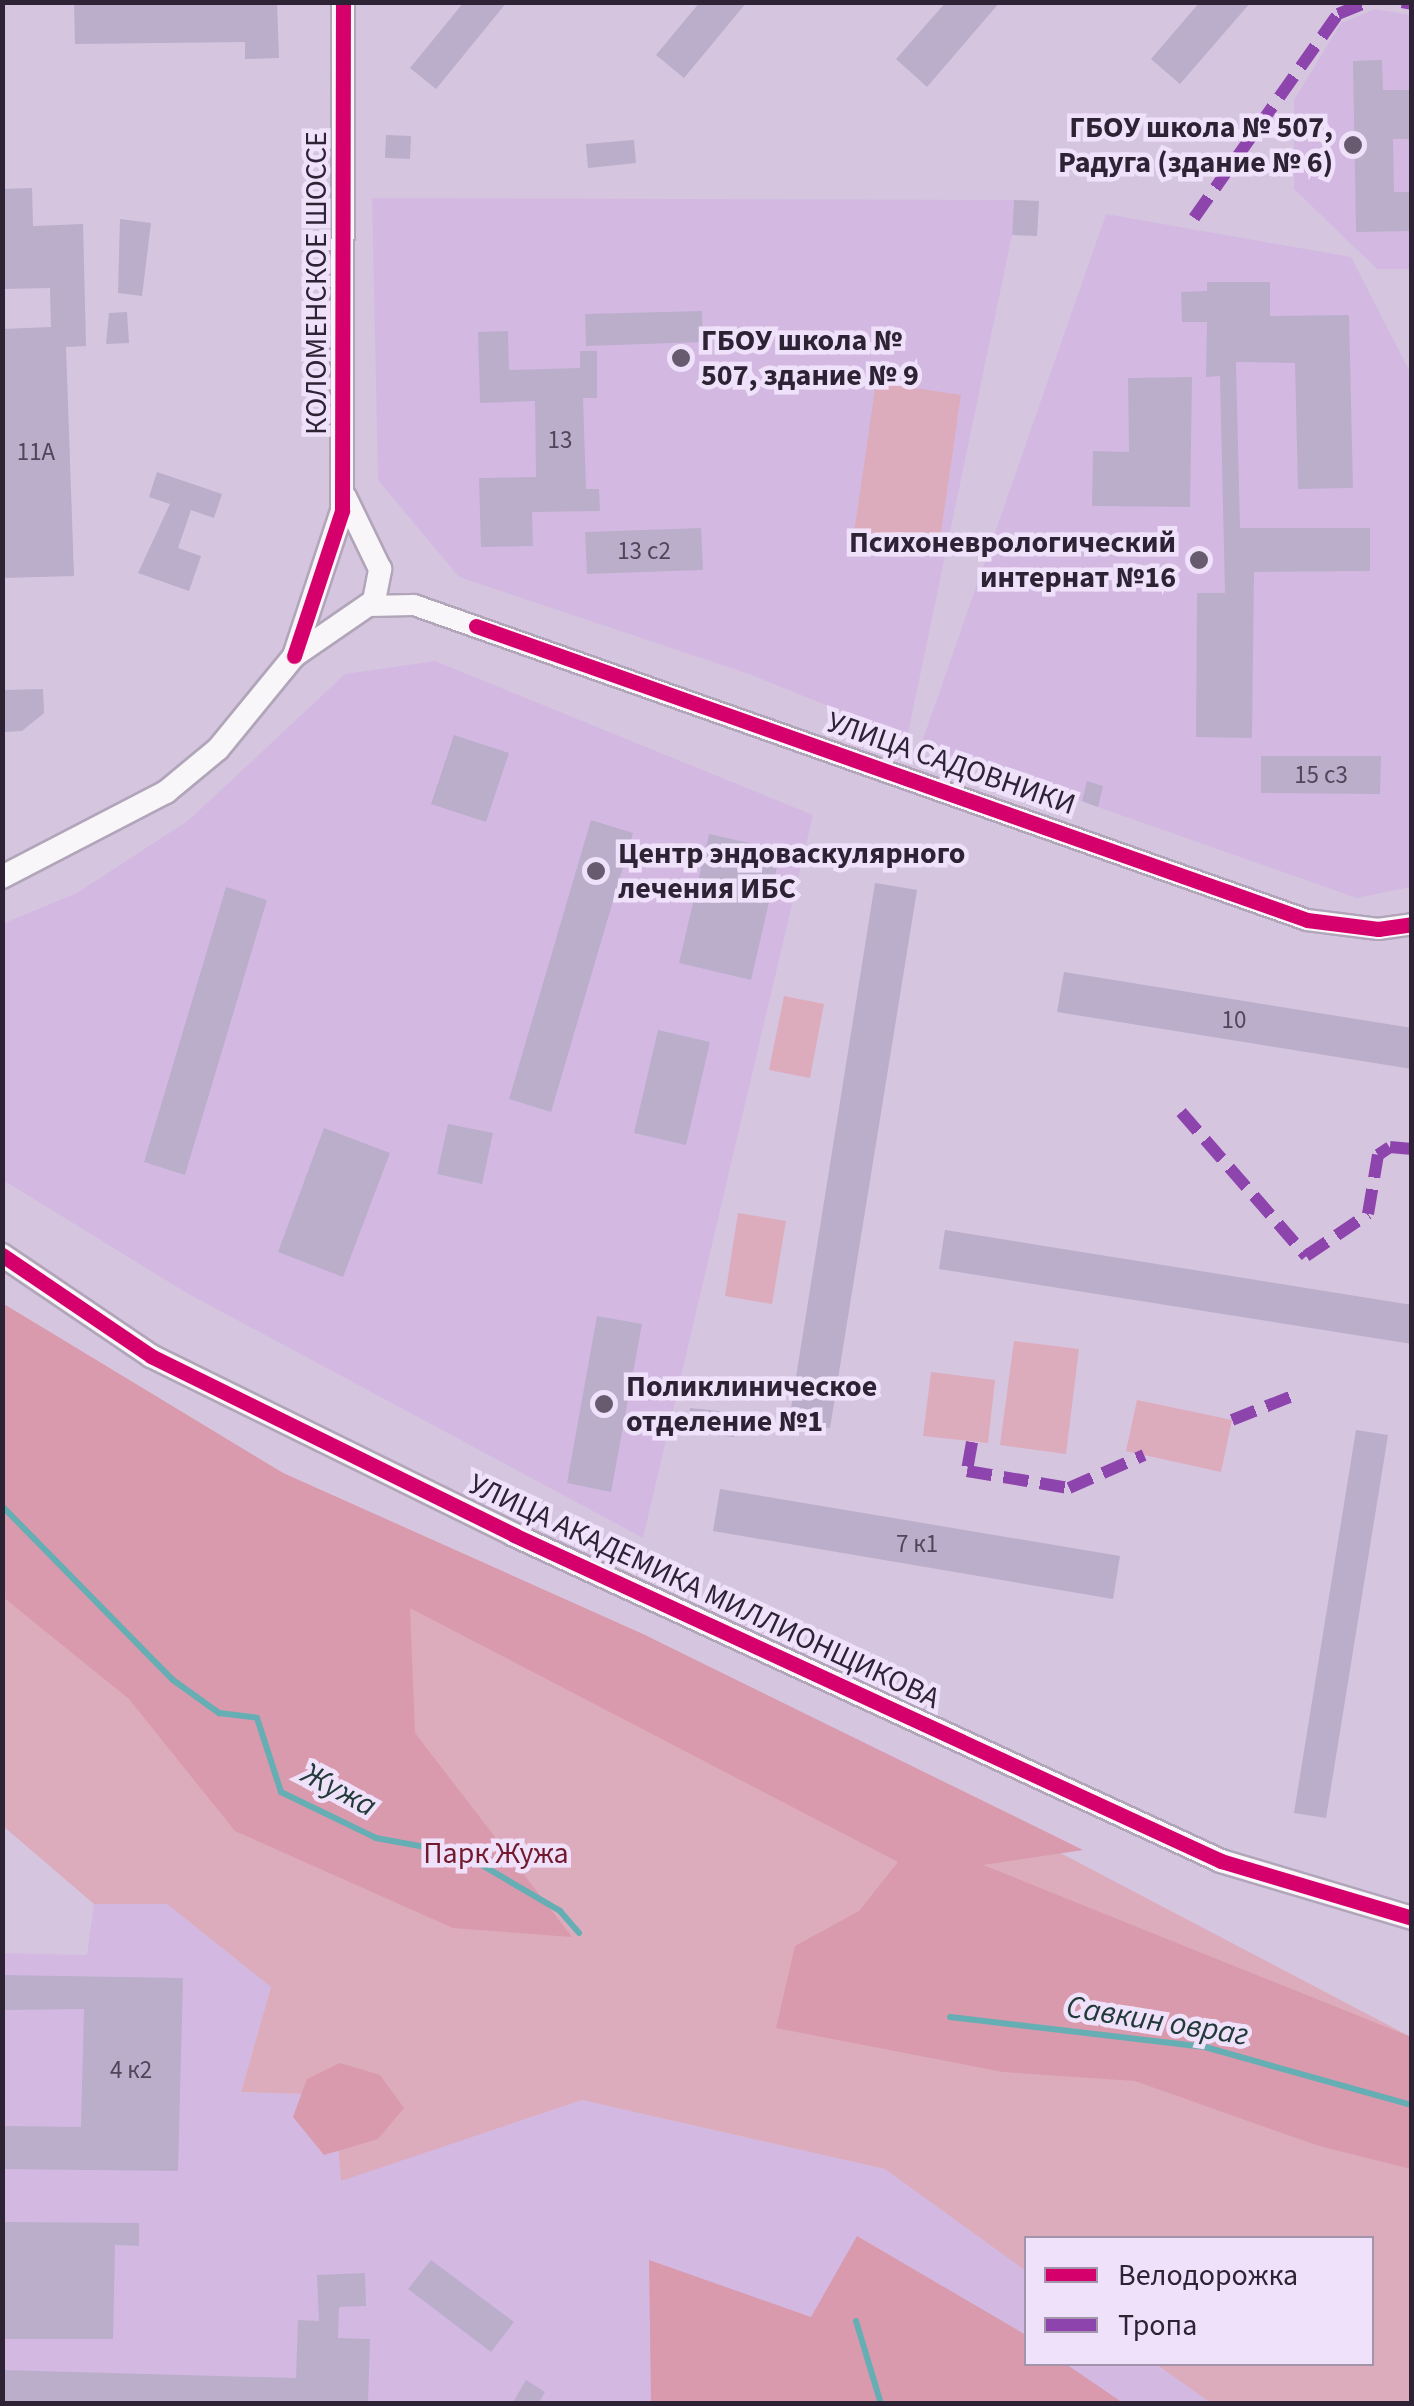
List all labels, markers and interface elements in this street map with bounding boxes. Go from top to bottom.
place label: ГБОУ школа № 507, Радуга (здание № 6) [1058,110,1333,180]
street label: КОЛОМЕНСКОЕ ШОССЕ [299,131,335,435]
marker: ГБОУ школа № 507, Радуга (здание № 6) [1342,134,1364,156]
place label: ГБОУ школа № 507, здание № 9 [701,323,919,394]
marker: ГБОУ школа № 507, здание № 9 [670,347,692,369]
house number: 13 [548,425,572,455]
house number: 11А [17,437,55,467]
place label: Психоневрологический интернат №16 [849,525,1176,596]
house number: 13 с2 [617,536,671,566]
marker: Психоневрологический интернат №16 [1186,547,1212,573]
street label: УЛИЦА САДОВНИКИ [822,705,1080,823]
house number: 15 с3 [1294,760,1348,790]
place label: Центр эндоваскулярного лечения ИБС [618,836,965,906]
marker: Центр эндоваскулярного лечения ИБС [583,858,609,884]
house number: 10 [1222,1005,1246,1035]
place label: Поликлиническое отделение №1 [626,1369,877,1440]
marker: Поликлиническое отделение №1 [591,1391,617,1417]
street label: УЛИЦА АКАДЕМИКА МИЛЛИОНЩИКОВА [463,1467,945,1717]
house number: 7 к1 [896,1529,938,1559]
water label: Жужа [295,1755,383,1825]
park label: Парк Жужа [423,1836,569,1872]
water label: Савкин овраг [1063,1988,1251,2054]
house number: 4 к2 [110,2055,152,2085]
legend [1024,2236,1374,2366]
text: Велодорожка [1118,2254,1298,2297]
text: Тропа [1118,2304,1197,2347]

